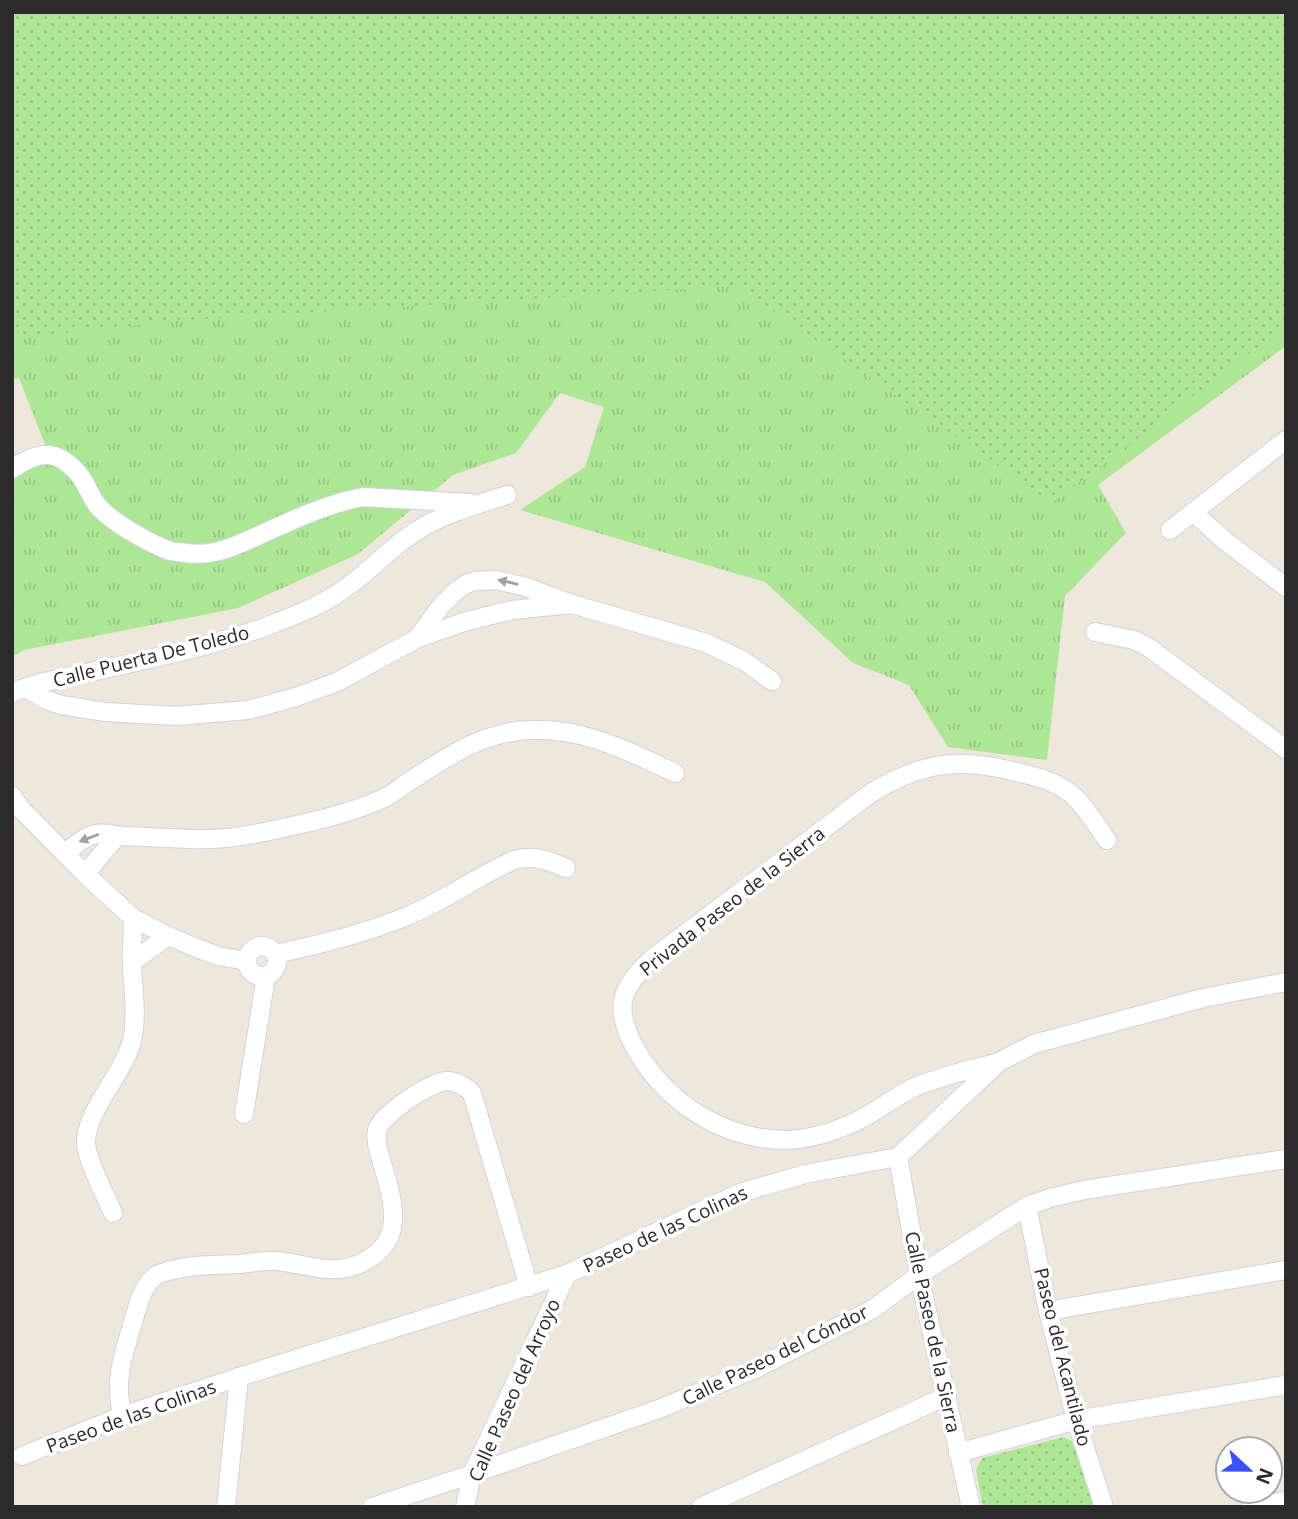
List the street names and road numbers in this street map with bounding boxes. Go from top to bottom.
street label: Calle Puerta De Toledo [50,619,252,693]
street label: Privada Paseo de la Sierra [634,820,830,982]
street label: Paseo de las Colinas [578,1179,752,1279]
street label: Calle Paseo de la Sierra [899,1229,967,1435]
street label: Paseo del Acantilado [1028,1265,1098,1449]
street label: Calle Paseo del Arroyo [462,1294,566,1486]
street label: Calle Paseo del Cóndor [678,1299,872,1411]
street label: Paseo de las Colinas [42,1373,220,1459]

